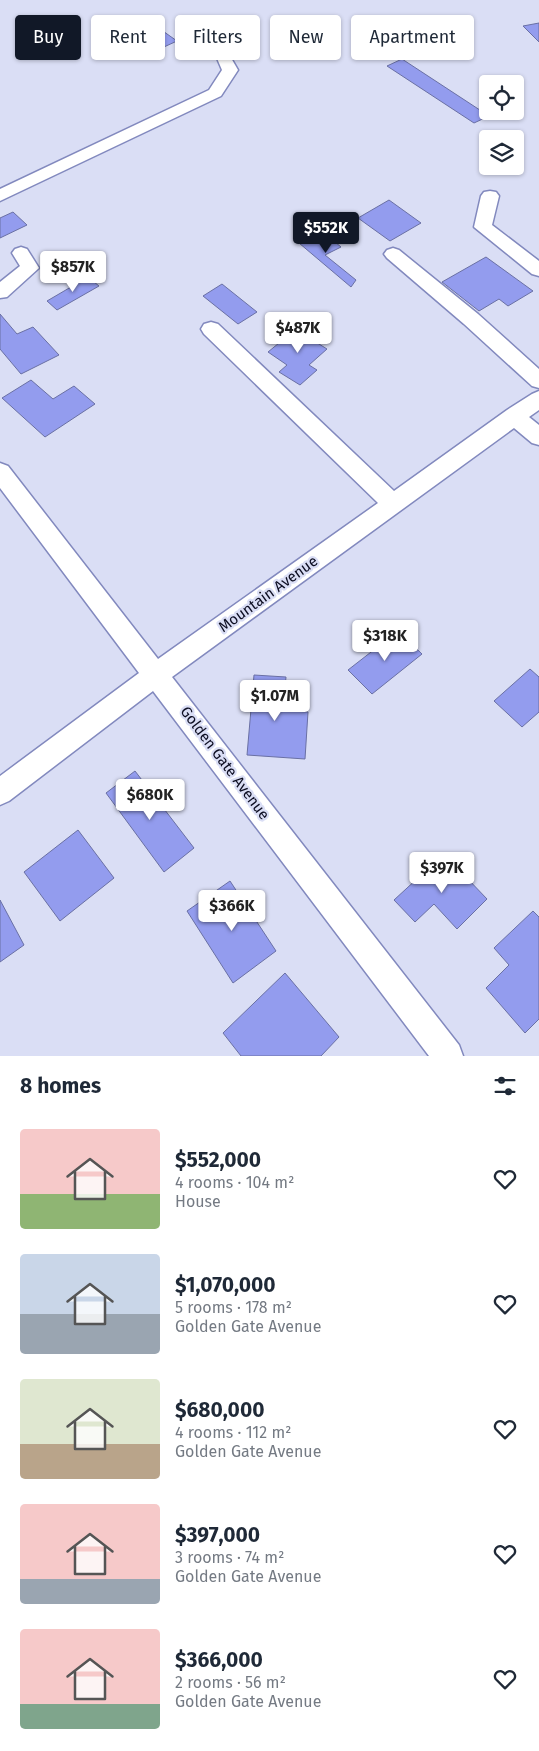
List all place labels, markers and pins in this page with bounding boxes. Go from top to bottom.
pin: $552K [291,212,361,254]
pin: $857K [38,250,108,293]
pin: $487K [263,312,333,354]
pin: $318K [350,620,420,662]
pin: $1.07M [234,680,316,722]
pin: $680K [115,778,185,821]
pin: $397K [407,852,477,894]
pin: $366K [197,890,267,932]

